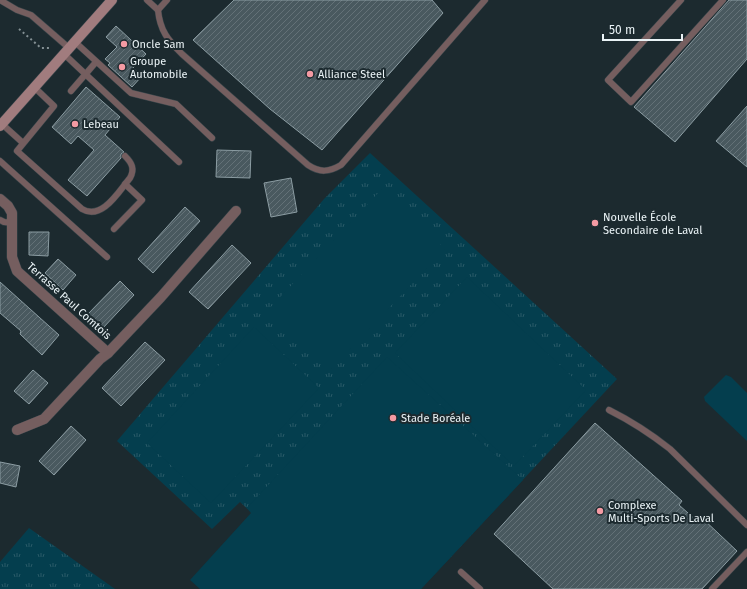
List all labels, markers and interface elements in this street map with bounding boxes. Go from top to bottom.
scale bar [603,16,682,42]
text: 50 m [609,23,635,37]
place label: Oncle Sam [132,38,185,51]
marker: Oncle Sam [119,39,129,49]
place label: Groupe Automobile [130,55,188,81]
marker: Groupe Automobile [117,62,127,72]
place label: Alliance Steel [318,68,385,81]
marker: Alliance Steel [305,69,315,79]
place label: Lebeau [83,118,119,131]
marker: Lebeau [70,119,80,129]
place label: Nouvelle École Secondaire de Laval [603,210,702,237]
marker: Nouvelle École Secondaire de Laval [590,218,600,228]
street label: Terrasse Paul Comtois [24,260,114,342]
place label: Stade Boréale [401,412,470,425]
marker: Stade Boréale [388,413,398,423]
place label: Complexe Multi-Sports De Laval [608,499,714,525]
marker: Complexe Multi-Sports De Laval [595,506,605,516]

